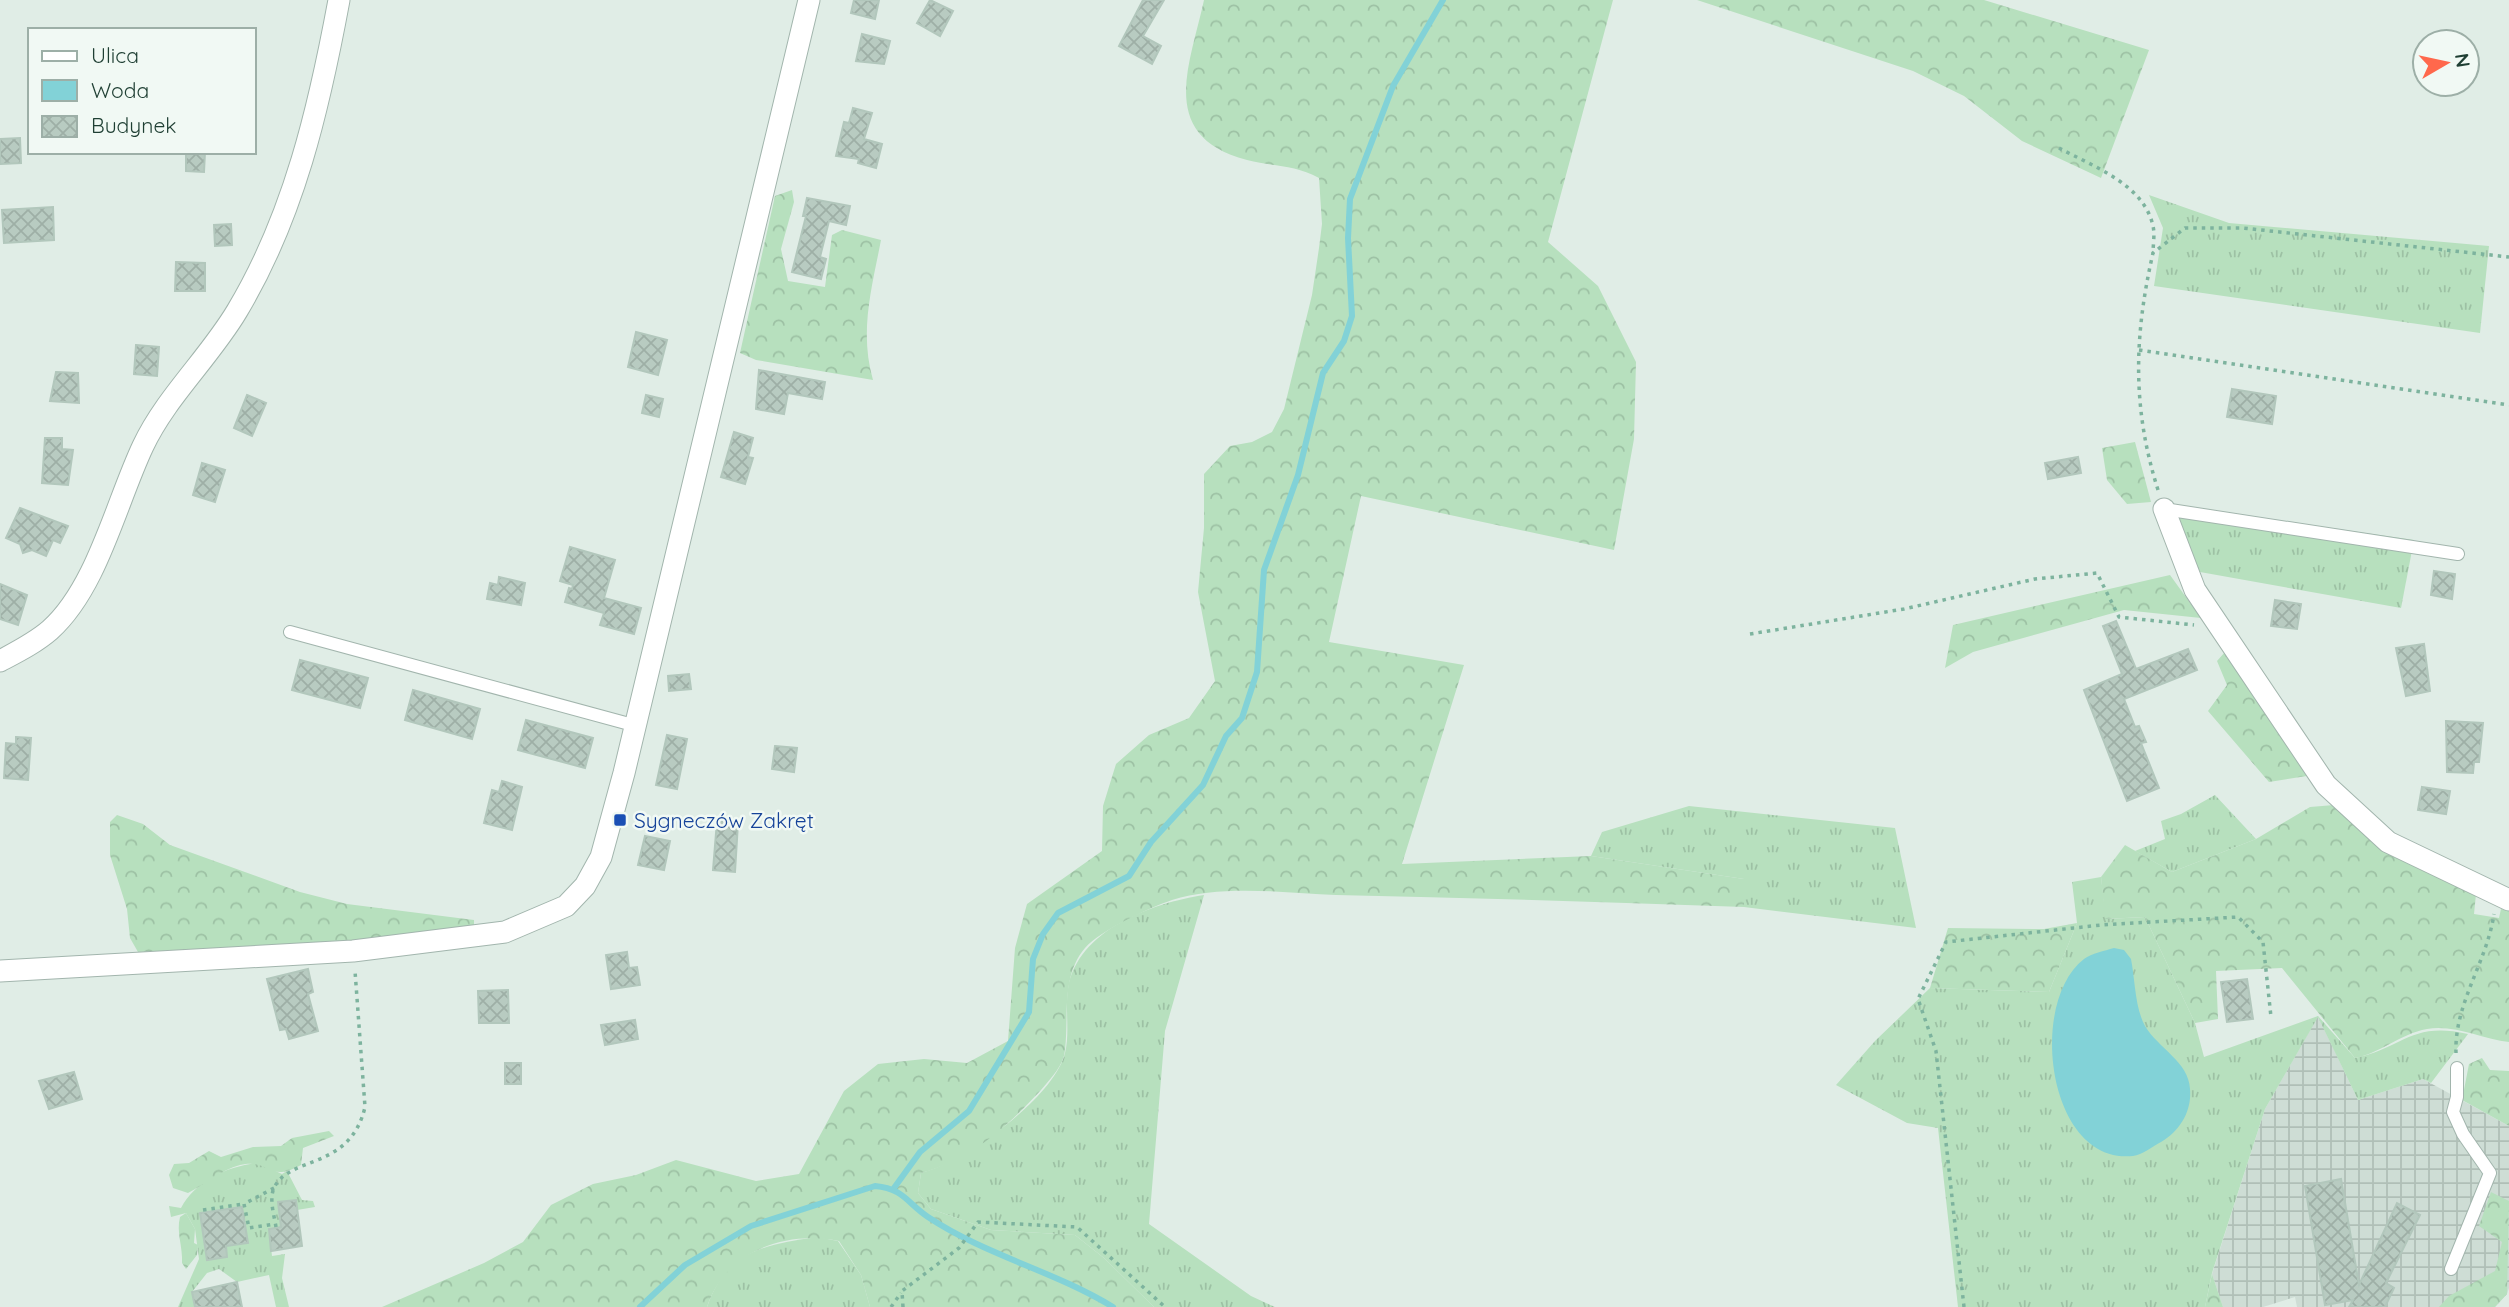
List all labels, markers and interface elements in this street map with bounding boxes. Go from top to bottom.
legend [28,28,256,154]
north arrow [2411,28,2481,98]
text: Ulica [91,42,139,68]
text: N [2450,52,2476,69]
text: Woda [91,77,149,103]
text: Budynek [91,112,177,138]
place label: Sygneczów Zakręt [634,807,814,833]
marker: Sygneczów Zakręt [612,812,628,828]

